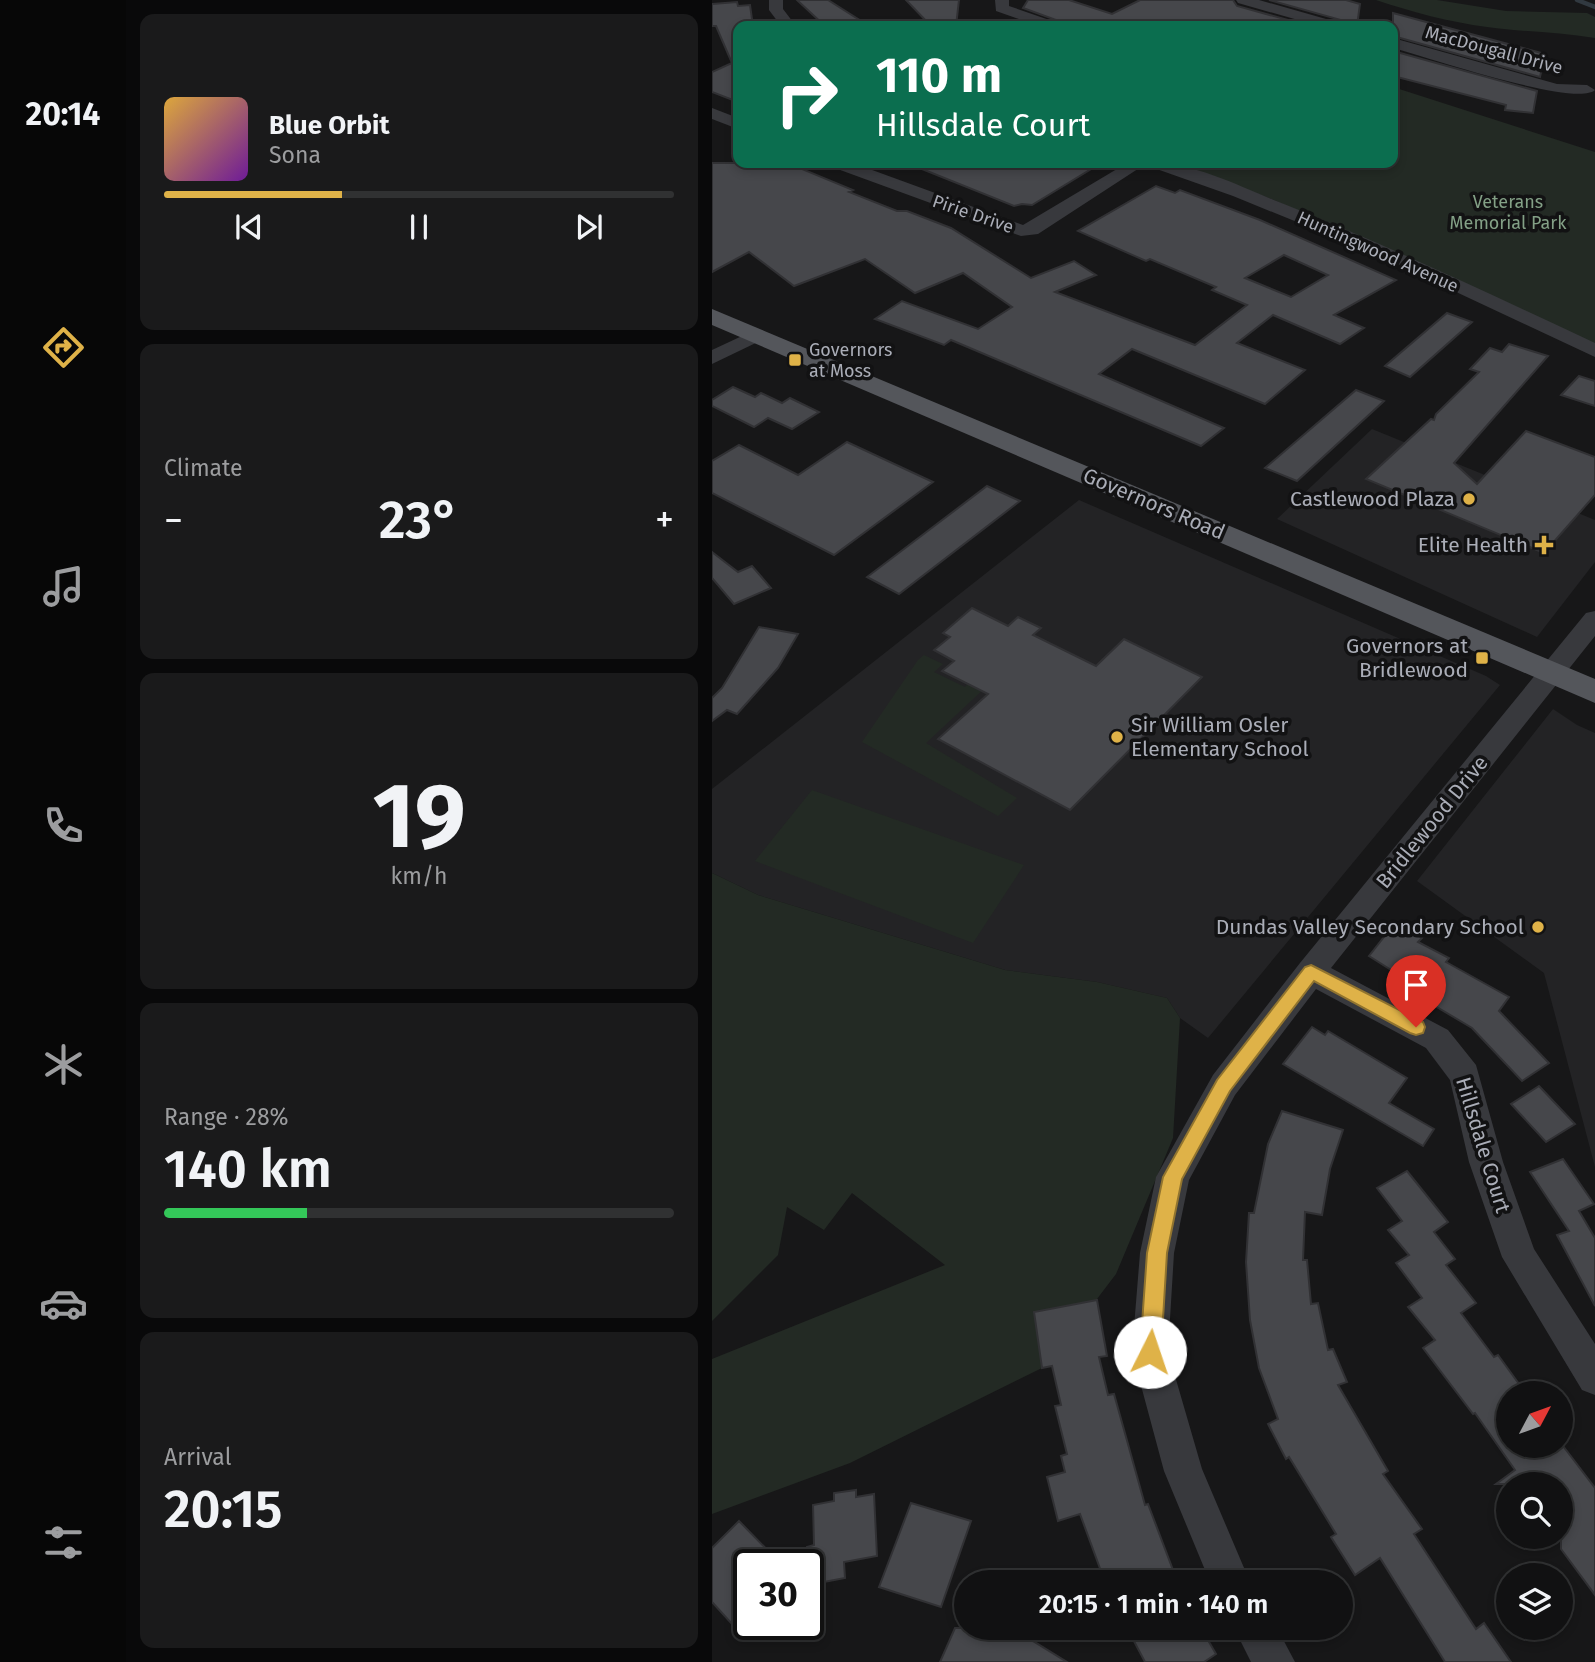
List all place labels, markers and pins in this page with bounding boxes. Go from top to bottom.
place label: Governors at Moss [809,339,892,382]
marker: Governors at Moss [787,352,803,368]
place label: Castlewood Plaza [1290,486,1455,512]
marker: Castlewood Plaza [1461,491,1477,507]
place label: Elite Health [1418,532,1528,558]
marker: Elite Health [1534,535,1554,555]
place label: Governors at Bridlewood [1346,633,1468,683]
marker: Governors at Bridlewood [1474,650,1490,666]
place label: Sir William Osler Elementary School [1131,712,1309,762]
marker: Sir William Osler Elementary School [1109,729,1125,745]
place label: Dundas Valley Secondary School [1216,914,1524,940]
marker: Dundas Valley Secondary School [1530,919,1546,935]
pin [1386,955,1446,1027]

